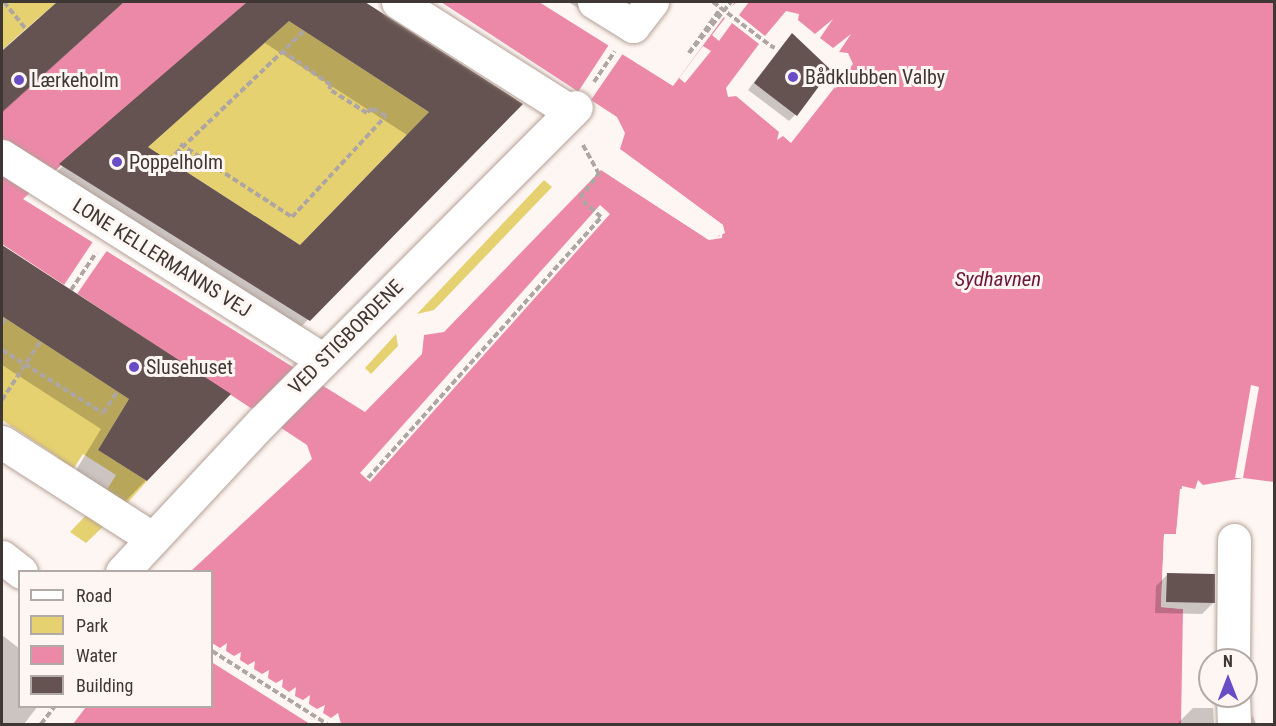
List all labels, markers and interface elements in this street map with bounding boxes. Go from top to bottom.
place label: Bådklubben Valby [805,65,945,89]
place label: Lærkeholm [31,68,119,92]
marker: Bådklubben Valby [786,70,800,84]
marker: Lærkeholm [12,73,26,87]
place label: Poppelholm [129,150,223,174]
marker: Poppelholm [110,155,124,169]
street label: LONE KELLERMANNS VEJ [68,193,256,323]
water label: Sydhavnen [955,266,1041,292]
street label: VED STIGBORDENE [284,275,408,399]
place label: Slusehuset [146,355,233,379]
marker: Slusehuset [127,360,141,374]
legend [18,570,213,708]
text: Road [76,585,112,606]
text: Park [76,615,108,636]
text: Water [76,645,117,666]
north arrow [1198,648,1258,708]
text: N [1223,652,1233,671]
text: Building [76,675,133,696]

